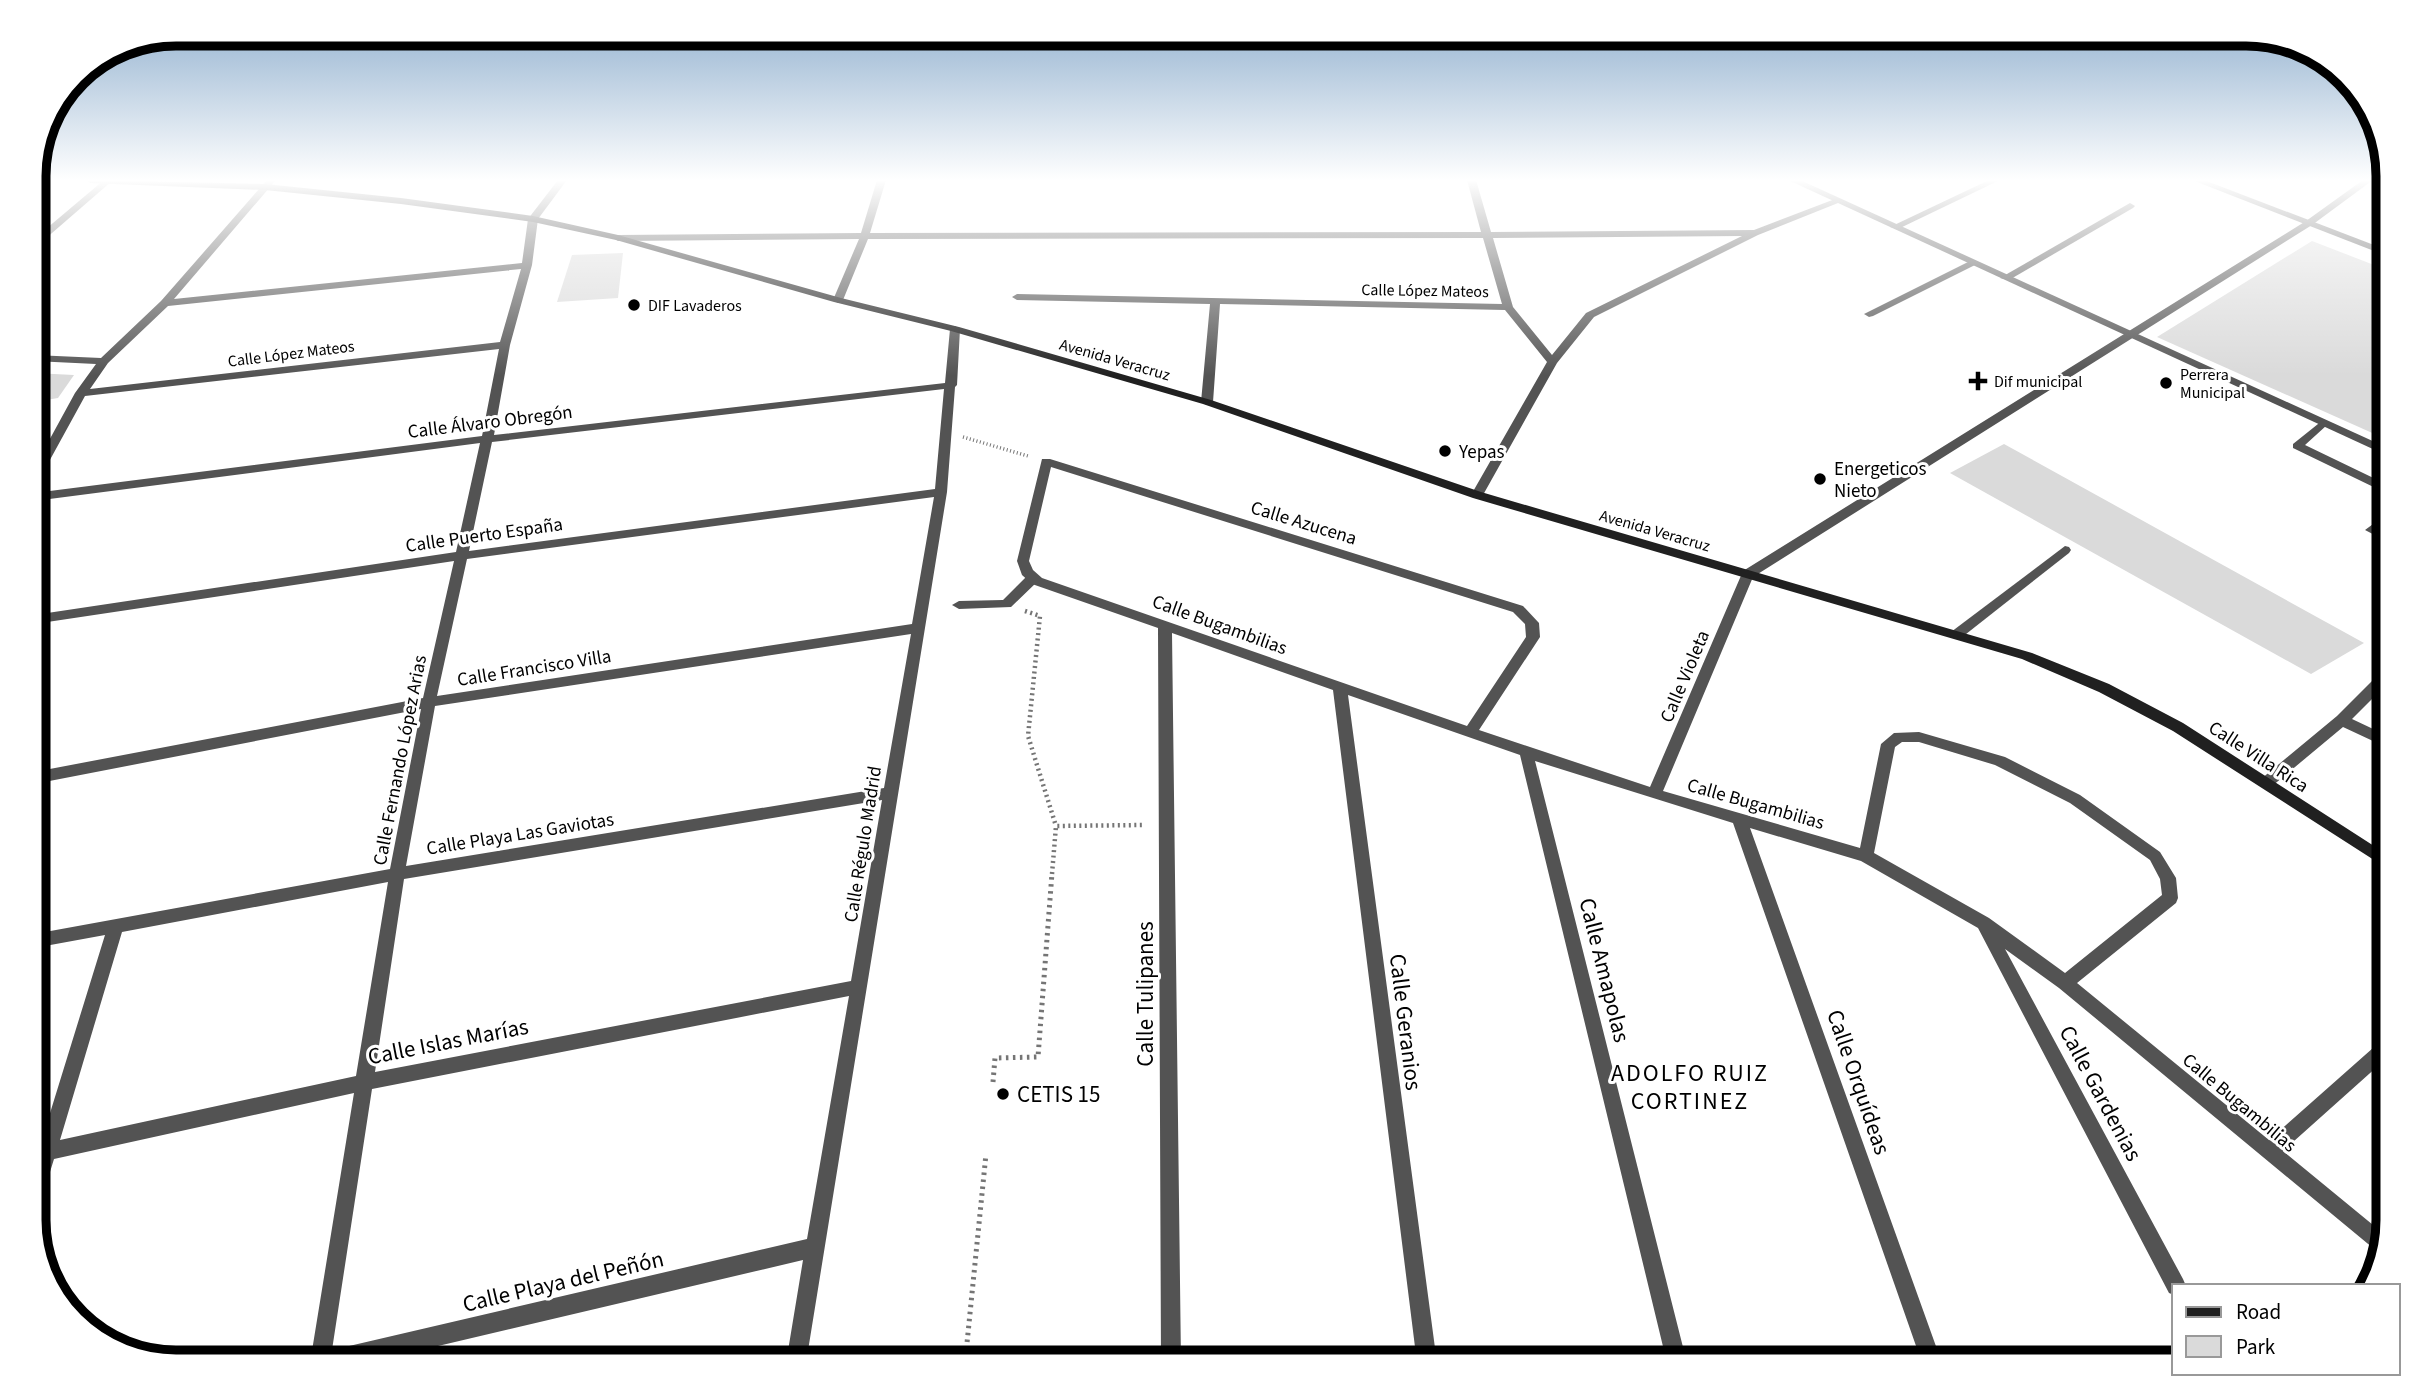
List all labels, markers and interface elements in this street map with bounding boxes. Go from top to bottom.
street label: Calle López Mateos [1361,279,1489,303]
place label: DIF Lavaderos [648,295,742,317]
marker: DIF Lavaderos [626,297,642,313]
street label: Avenida Veracruz [1057,334,1173,386]
street label: Calle López Mateos [226,335,356,373]
place label: Perrera Municipal [2180,364,2245,404]
marker: Dif municipal [1968,371,1988,391]
place label: Dif municipal [1994,371,2082,393]
marker: Perrera Municipal [2158,375,2174,391]
street label: Calle Álvaro Obregón [406,399,574,446]
place label: Yepas [1458,439,1505,466]
marker: Yepas [1437,443,1453,459]
place label: Energeticos Nieto [1834,456,1926,505]
marker: Energeticos Nieto [1812,471,1828,487]
street label: Calle Azucena [1247,495,1360,552]
street label: Avenida Veracruz [1597,505,1713,557]
street label: Calle Puerto España [404,511,565,560]
street label: Calle Bugambilias [1148,588,1291,662]
street label: Calle Violeta [1654,626,1717,727]
street label: Calle Francisco Villa [455,643,613,694]
street label: Calle Fernando López Arias [367,653,434,868]
street label: Calle Villa Rica [2203,715,2314,800]
street label: Calle Régulo Madrid [838,764,889,924]
street label: Calle Bugambilias [1684,772,1827,837]
street label: Calle Playa Las Gaviotas [425,806,616,863]
street label: Calle Amapolas [1571,894,1638,1046]
street label: Calle Tulipanes [1129,921,1162,1067]
street label: Calle Geranios [1381,952,1430,1092]
street label: Calle Orquídeas [1818,1005,1899,1159]
street label: Calle Islas Marías [365,1010,531,1073]
street label: Calle Gardenias [2051,1019,2150,1167]
street label: Calle Bugambilias [2176,1047,2302,1159]
district label: ADOLFO RUIZ CORTINEZ [1611,1056,1769,1119]
place label: CETIS 15 [1017,1078,1100,1111]
marker: CETIS 15 [995,1086,1011,1102]
street label: Calle Playa del Peñón [459,1242,667,1321]
legend [2172,1284,2400,1375]
text: Road [2236,1297,2281,1327]
text: Park [2236,1332,2276,1362]

